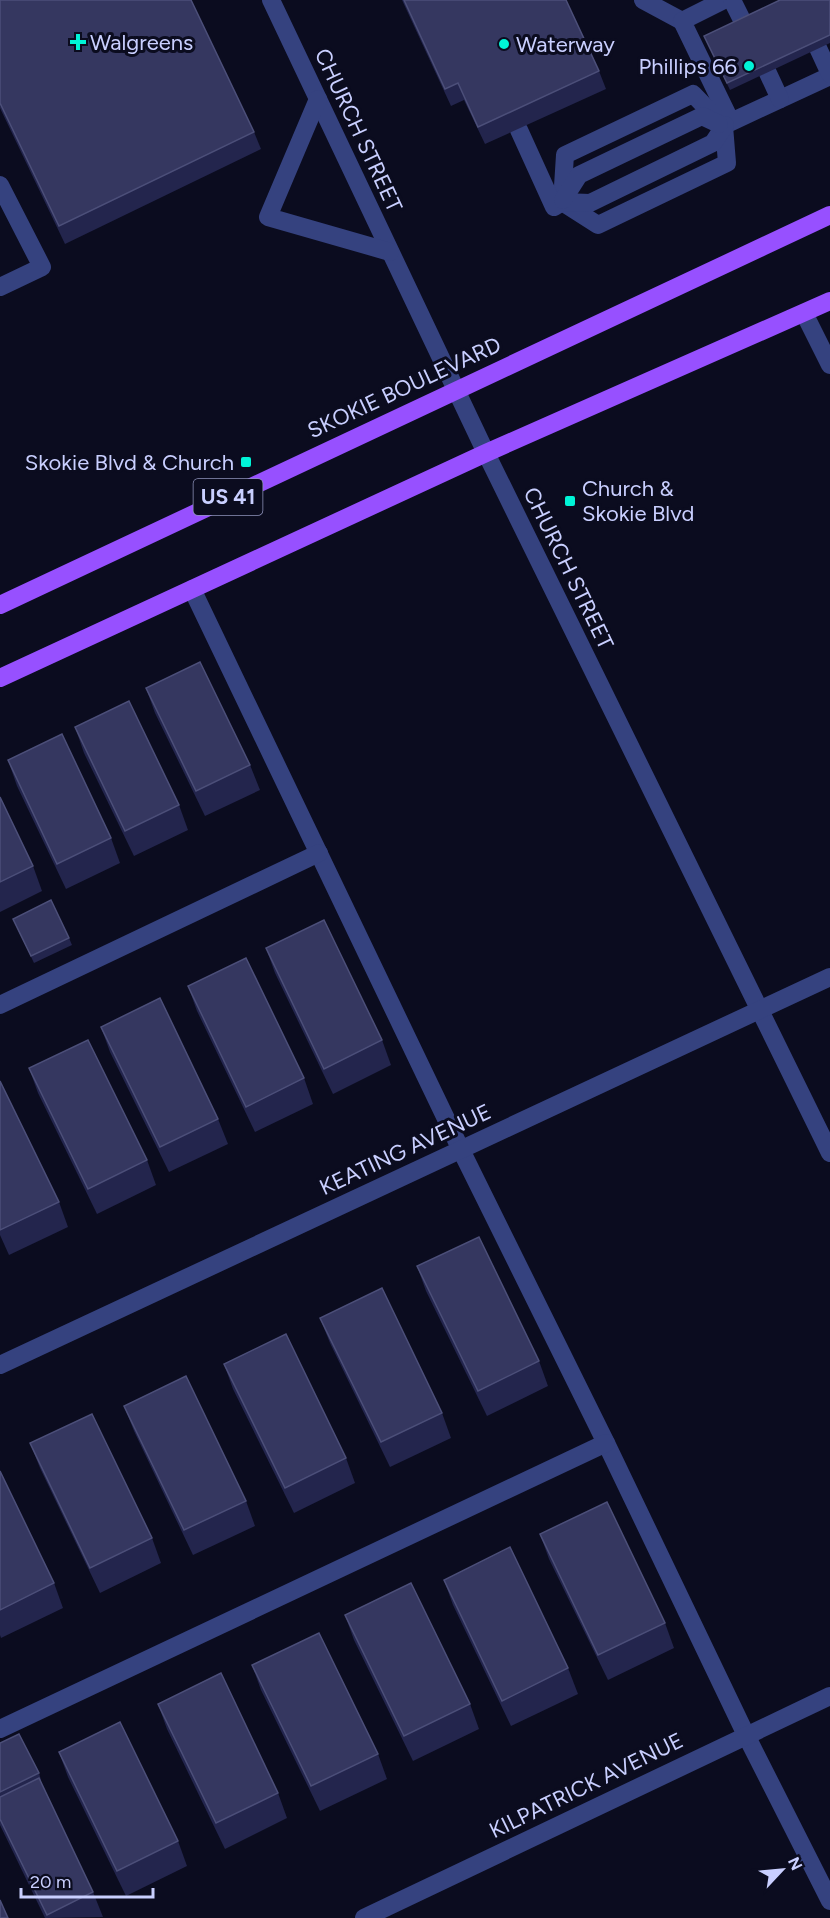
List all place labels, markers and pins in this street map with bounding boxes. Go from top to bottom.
place label: Walgreens [90,29,193,56]
place label: Waterway [516,31,615,58]
marker: Walgreens [71,35,85,49]
marker: Waterway [497,37,511,51]
place label: Phillips 66 [639,53,737,80]
marker: Phillips 66 [742,59,756,73]
place label: Skokie Blvd & Church [25,449,234,476]
marker: Skokie Blvd & Church [239,455,253,469]
place label: Church & Skokie Blvd [582,475,694,527]
marker: Church & Skokie Blvd [563,494,577,508]

